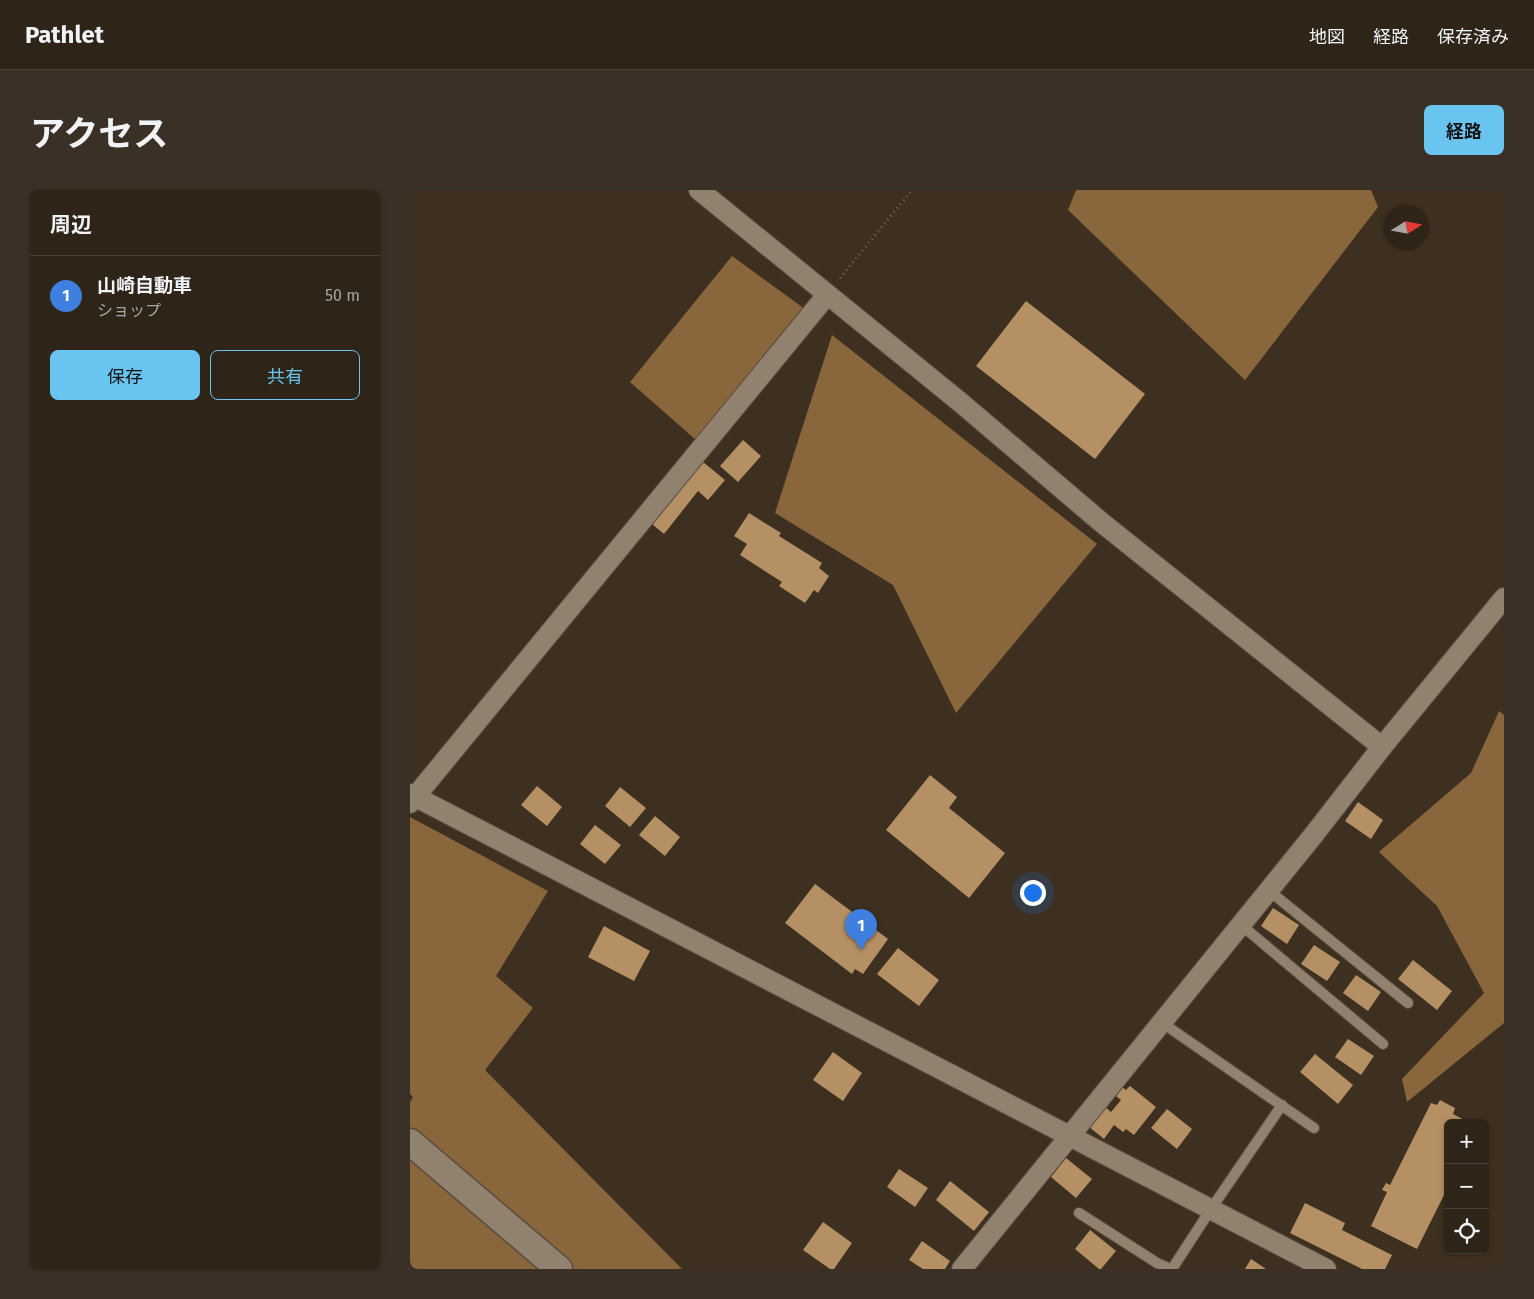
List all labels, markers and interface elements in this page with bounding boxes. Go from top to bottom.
text: Pathlet [25,21,104,49]
text: 地図 [1309,26,1345,48]
text: 経路 [1373,26,1409,48]
text: 保存済み [1437,26,1509,48]
button: 経路 [1424,105,1504,155]
text: アクセス [30,113,168,155]
north arrow [1384,205,1429,250]
text: 周辺 [50,212,92,238]
text: 山崎自動車 [97,274,192,297]
text: 1 [62,286,70,305]
text: 50 m [325,286,360,305]
text: ショップ [97,301,161,320]
button: 保存 [50,350,200,400]
button: 共有 [210,350,360,400]
your location [1020,880,1046,906]
pin: 1 [845,909,877,950]
map controls [1444,1119,1489,1254]
button: + [1444,1119,1489,1164]
button: − [1444,1164,1489,1209]
button: locate [1444,1209,1489,1254]

